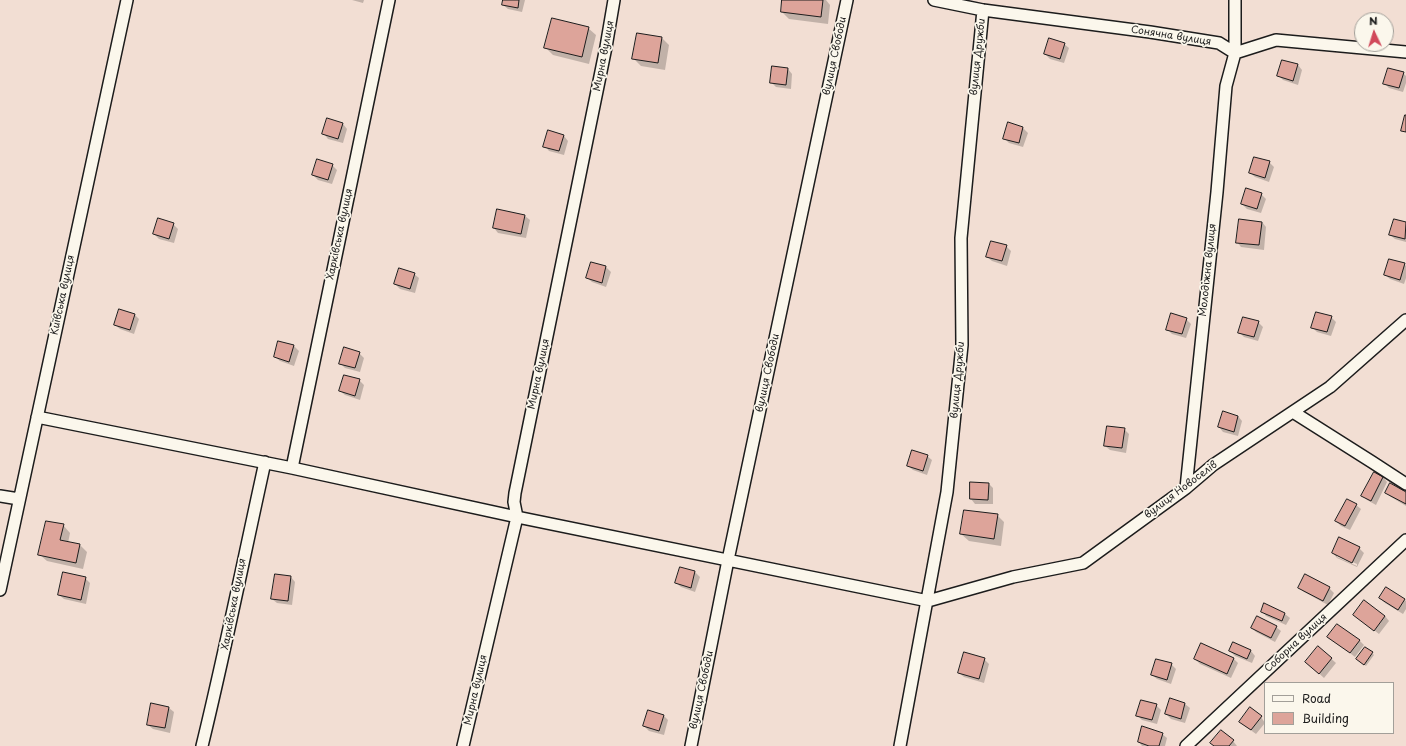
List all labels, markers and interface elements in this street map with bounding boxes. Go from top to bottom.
north arrow [1354,12,1394,52]
text: N [1368,12,1378,29]
street label: вулиця Свободи [821,16,849,96]
street label: вулиця Дружби [968,18,988,96]
street label: Мирна вулиця [591,20,617,92]
street label: Сонячна вулиця [1130,24,1212,48]
street label: Харківська вулиця [324,187,356,281]
street label: Молодіжна вулиця [1197,223,1219,317]
street label: Київська вулиця [49,254,77,336]
street label: вулиця Свободи [754,333,782,413]
street label: Мирна вулиця [526,338,552,410]
street label: вулиця Дружби [949,341,967,419]
street label: вулиця Новоселів [1142,459,1220,521]
street label: Харківська вулиця [219,557,249,651]
street label: Соборна вулиця [1262,611,1330,675]
street label: вулиця Свободи [688,650,716,730]
street label: Мирна вулиця [462,654,490,726]
legend [1264,682,1394,734]
text: Road [1302,689,1331,707]
text: Building [1302,709,1349,727]

